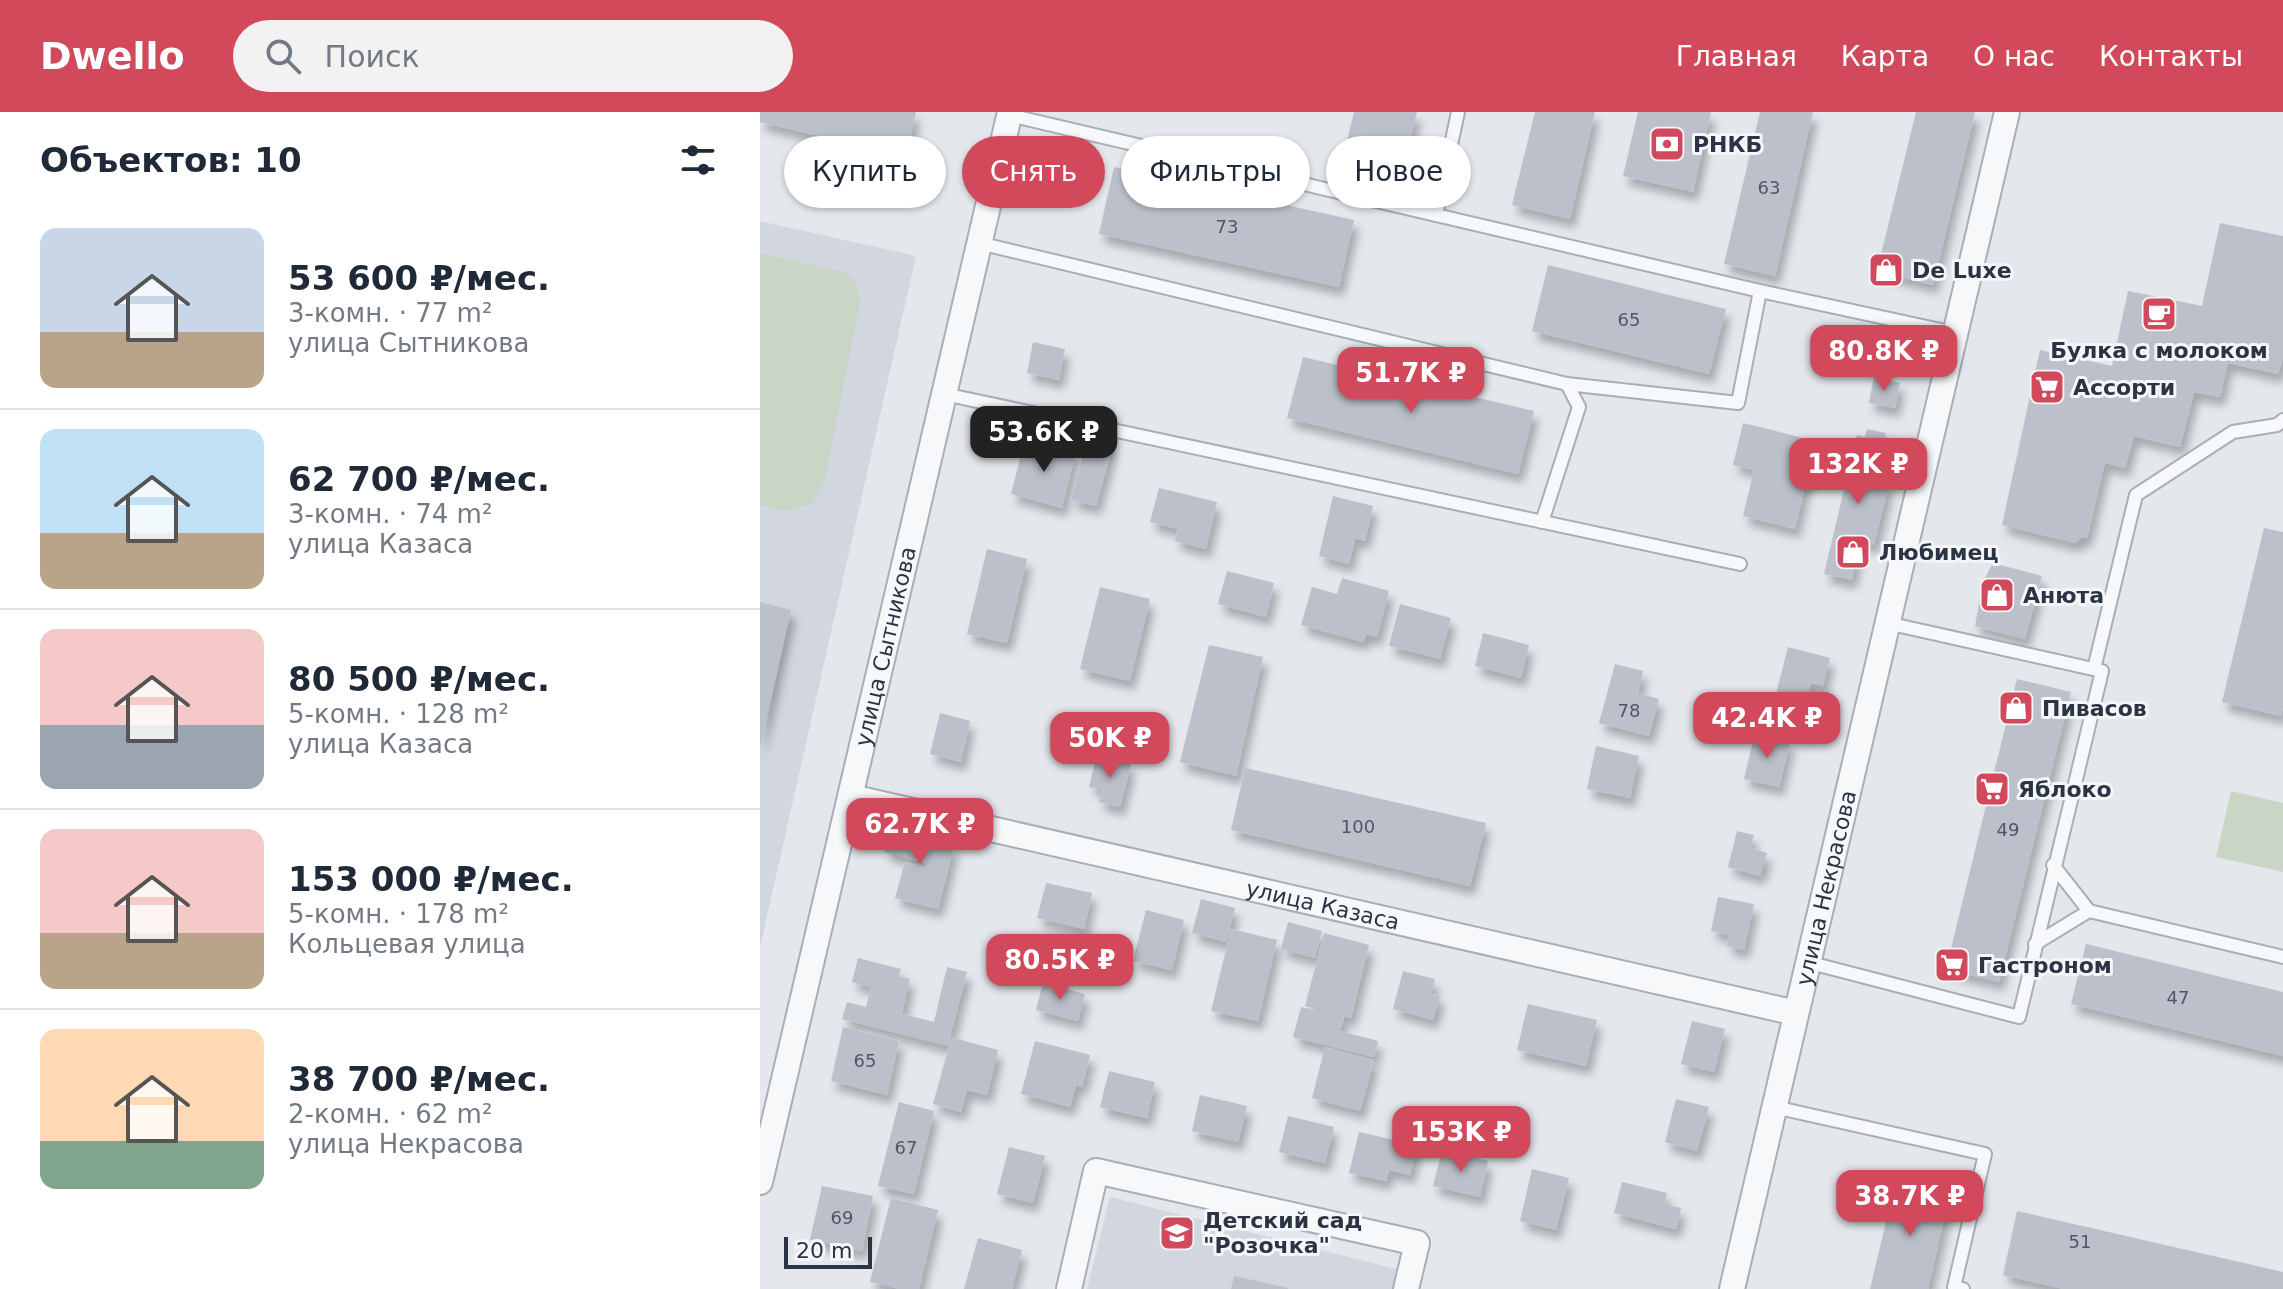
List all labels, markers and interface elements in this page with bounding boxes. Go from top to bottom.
search box [233,20,793,92]
text: Dwello [40,34,185,78]
icon: search [261,34,305,78]
text: Поиск [325,39,420,74]
text: Главная [1676,40,1797,73]
text: Карта [1841,40,1929,73]
text: О нас [1973,40,2055,73]
text: Контакты [2099,40,2243,73]
bank icon: РНКБ [1648,125,1686,163]
place label: РНКБ [1693,132,1762,157]
chip: Купить [784,136,946,208]
chip: Снять [962,136,1105,208]
chip: Фильтры [1121,136,1310,208]
chip: Новое [1326,136,1471,208]
icon: filters [676,138,720,182]
text: Объектов: 10 [40,140,302,180]
house number: 63 [1758,177,1780,198]
house number: 73 [1216,216,1238,237]
shop icon: De Luxe [1867,251,1905,289]
text: 53 600 ₽/мес. [288,258,550,298]
place label: De Luxe [1912,258,2012,283]
icon: home [104,260,200,356]
cafe icon: Булка с молоком [2140,295,2178,333]
text: 3-комн. · 77 m² [288,298,492,328]
house number: 65 [1618,309,1640,330]
pin: 80.8K ₽ [1810,325,1958,393]
text: улица Сытникова [288,328,529,358]
text: 80.8K ₽ [1828,336,1940,366]
place label: Булка с молоком [2050,338,2268,363]
pin: 51.7K ₽ [1337,347,1485,415]
text: 51.7K ₽ [1355,358,1467,388]
supermarket icon: Ассорти [2028,368,2066,406]
place label: Ассорти [2073,375,2175,400]
pin: 53.6K ₽ [970,406,1118,474]
text: 53.6K ₽ [988,417,1100,447]
pin: 132K ₽ [1793,438,1923,506]
text: 132K ₽ [1807,449,1909,479]
text: 62 700 ₽/мес. [288,459,550,499]
icon: home [104,461,200,557]
text: 3-комн. · 74 m² [288,499,492,529]
text: улица Казаса [288,529,473,559]
shop icon: Любимец [1834,533,1872,571]
place label: Любимец [1879,540,1999,565]
street label: улица Сытникова [850,544,921,749]
shop icon: Анюта [1978,576,2016,614]
place label: Анюта [2023,583,2104,608]
text: 80 500 ₽/мес. [288,659,550,699]
icon: home [104,661,200,757]
shop icon: Пивасов [1997,689,2035,727]
pin: 42.4K ₽ [1693,692,1841,760]
place label: Пивасов [2042,696,2147,721]
text: 5-комн. · 128 m² [288,699,509,729]
house number: 78 [1618,700,1640,721]
text: 42.4K ₽ [1711,703,1823,733]
pin: 50K ₽ [1054,712,1166,780]
text: 50K ₽ [1068,723,1152,753]
text: улица Казаса [288,729,473,759]
supermarket icon: Яблоко [1973,770,2011,808]
place label: Яблоко [2018,777,2112,802]
street label: улица Некрасова [1791,788,1861,988]
pin: 62.7K ₽ [846,798,994,866]
text: 62.7K ₽ [864,809,976,839]
house number: 100 [1341,816,1375,837]
house number: 49 [1997,819,2019,840]
text: 153 000 ₽/мес. [288,859,574,899]
icon: home [104,861,200,957]
street label: улица Казаса [1244,876,1402,935]
text: 5-комн. · 178 m² [288,899,509,929]
text: Кольцевая улица [288,929,526,959]
pin: 80.5K ₽ [986,934,1134,1002]
text: 80.5K ₽ [1004,945,1116,975]
supermarket icon: Гастроном [1933,946,1971,984]
place label: Гастроном [1978,953,2112,978]
house number: 47 [2167,987,2189,1008]
house number: 65 [854,1050,876,1071]
text: 38 700 ₽/мес. [288,1059,550,1099]
icon: home [104,1061,200,1157]
text: 2-комн. · 62 m² [288,1099,492,1129]
pin: 153K ₽ [1396,1106,1526,1174]
text: 153K ₽ [1410,1117,1512,1147]
text: улица Некрасова [288,1129,524,1159]
house number: 67 [895,1137,917,1158]
pin: 38.7K ₽ [1836,1170,1984,1238]
text: 38.7K ₽ [1854,1181,1966,1211]
house number: 69 [831,1207,853,1228]
place label: Детский сад "Розочка" [1203,1208,1362,1258]
school or university icon: Детский сад "Розочка" [1158,1214,1196,1252]
house number: 51 [2069,1231,2091,1252]
scale bar [784,1233,872,1269]
text: 20 m [796,1238,852,1263]

